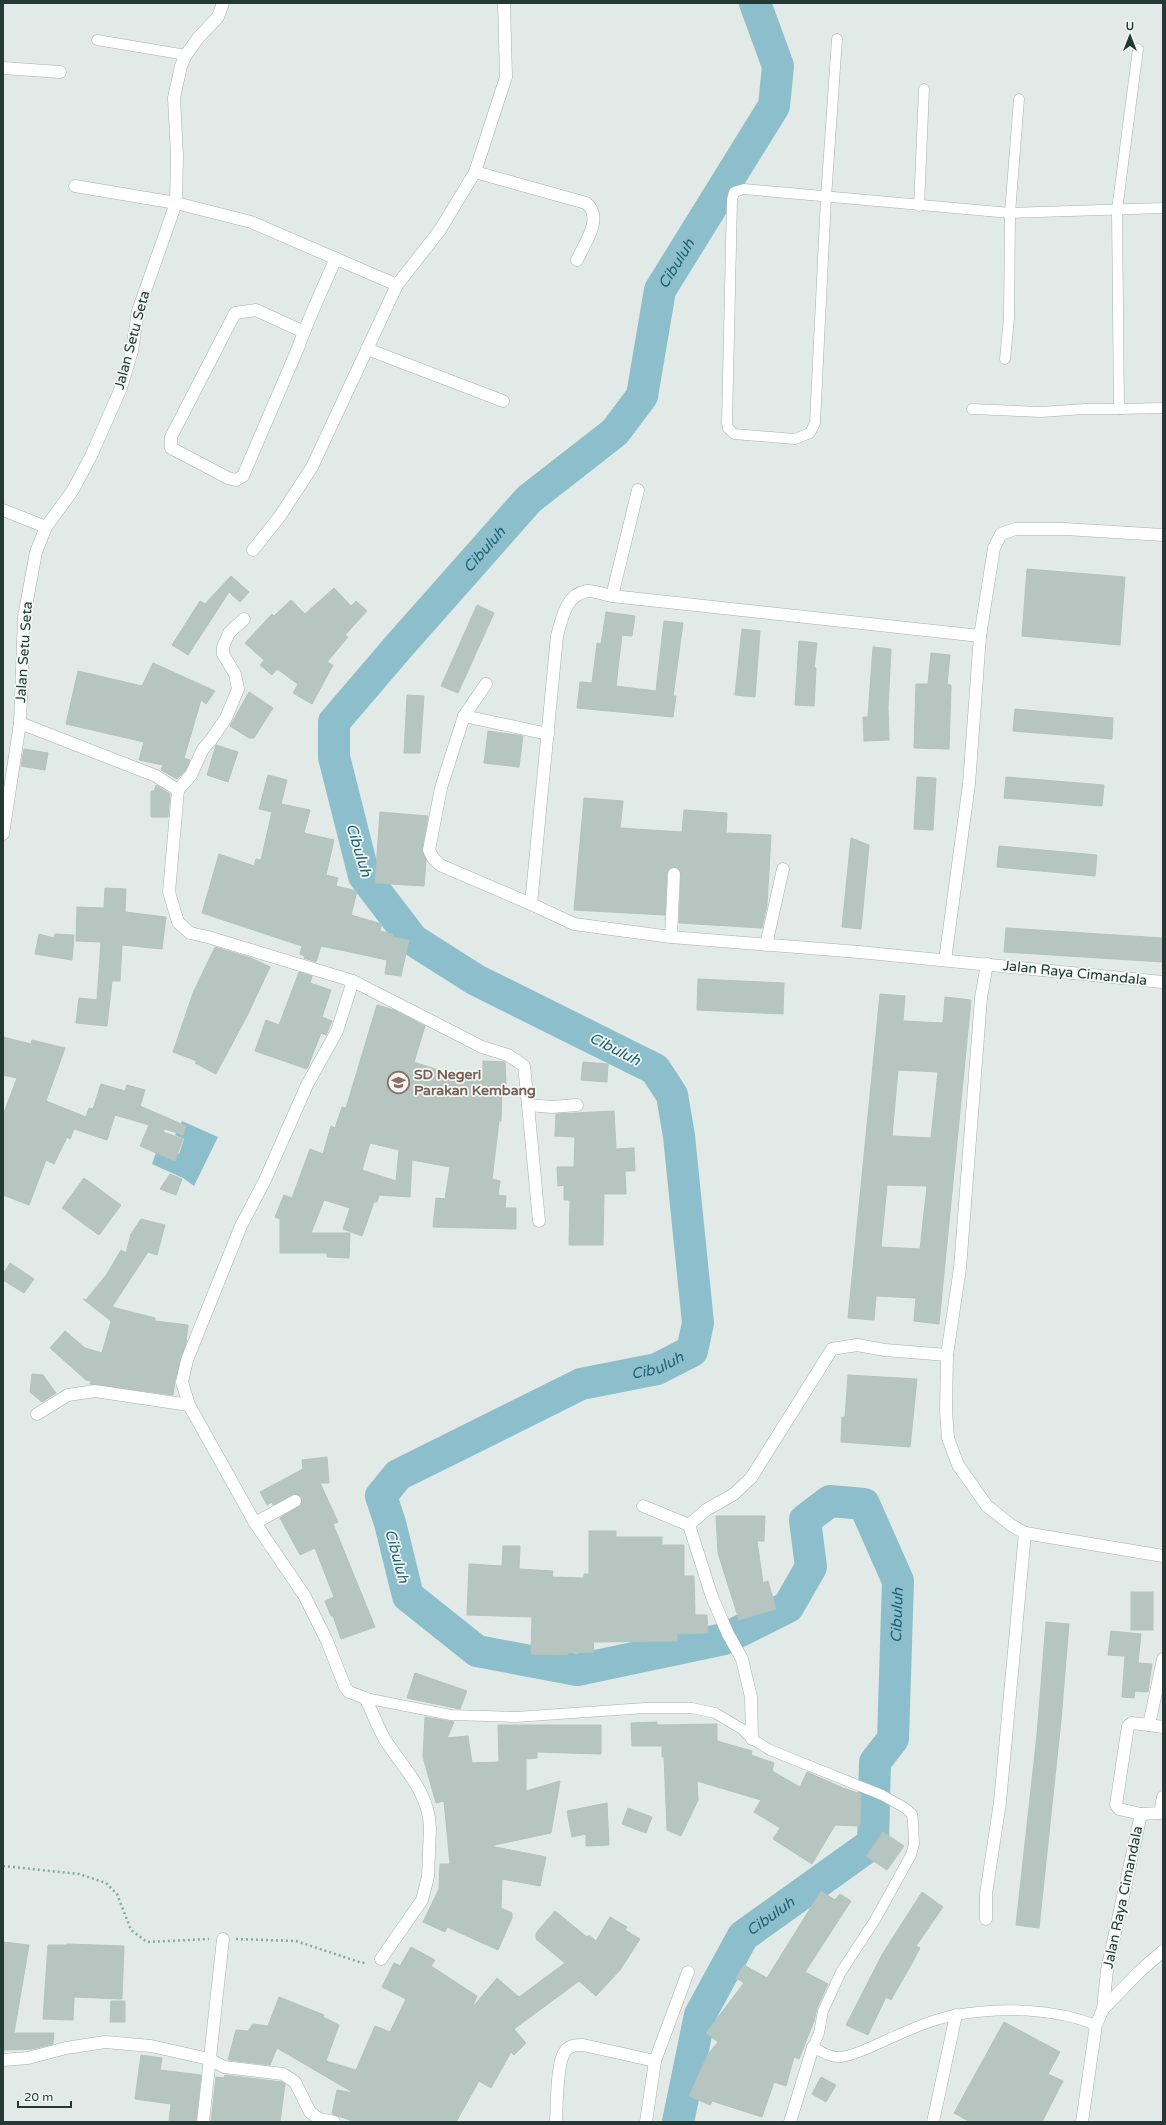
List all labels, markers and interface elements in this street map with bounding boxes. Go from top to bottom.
north arrow [1110,16,1150,56]
text: U [1126,20,1134,33]
water label: Cibuluh [654,235,699,292]
street label: Jalan Setu Seta [111,289,153,391]
water label: Cibuluh [459,522,510,576]
street label: Jalan Setu Seta [12,601,36,703]
water label: Cibuluh [342,821,376,880]
street label: Jalan Raya Cimandala [1002,957,1148,989]
water label: Cibuluh [587,1029,644,1070]
place label: SD Negeri Parakan Kembang [414,1066,536,1099]
school or university icon: SD Negeri Parakan Kembang [386,1069,412,1095]
water label: Cibuluh [629,1348,687,1383]
water label: Cibuluh [381,1527,413,1586]
water label: Cibuluh [887,1587,907,1643]
street label: Jalan Raya Cimandala [1100,1824,1146,1970]
water label: Cibuluh [743,1893,799,1940]
scale bar [18,2083,71,2109]
text: 20 m [24,2090,53,2104]

